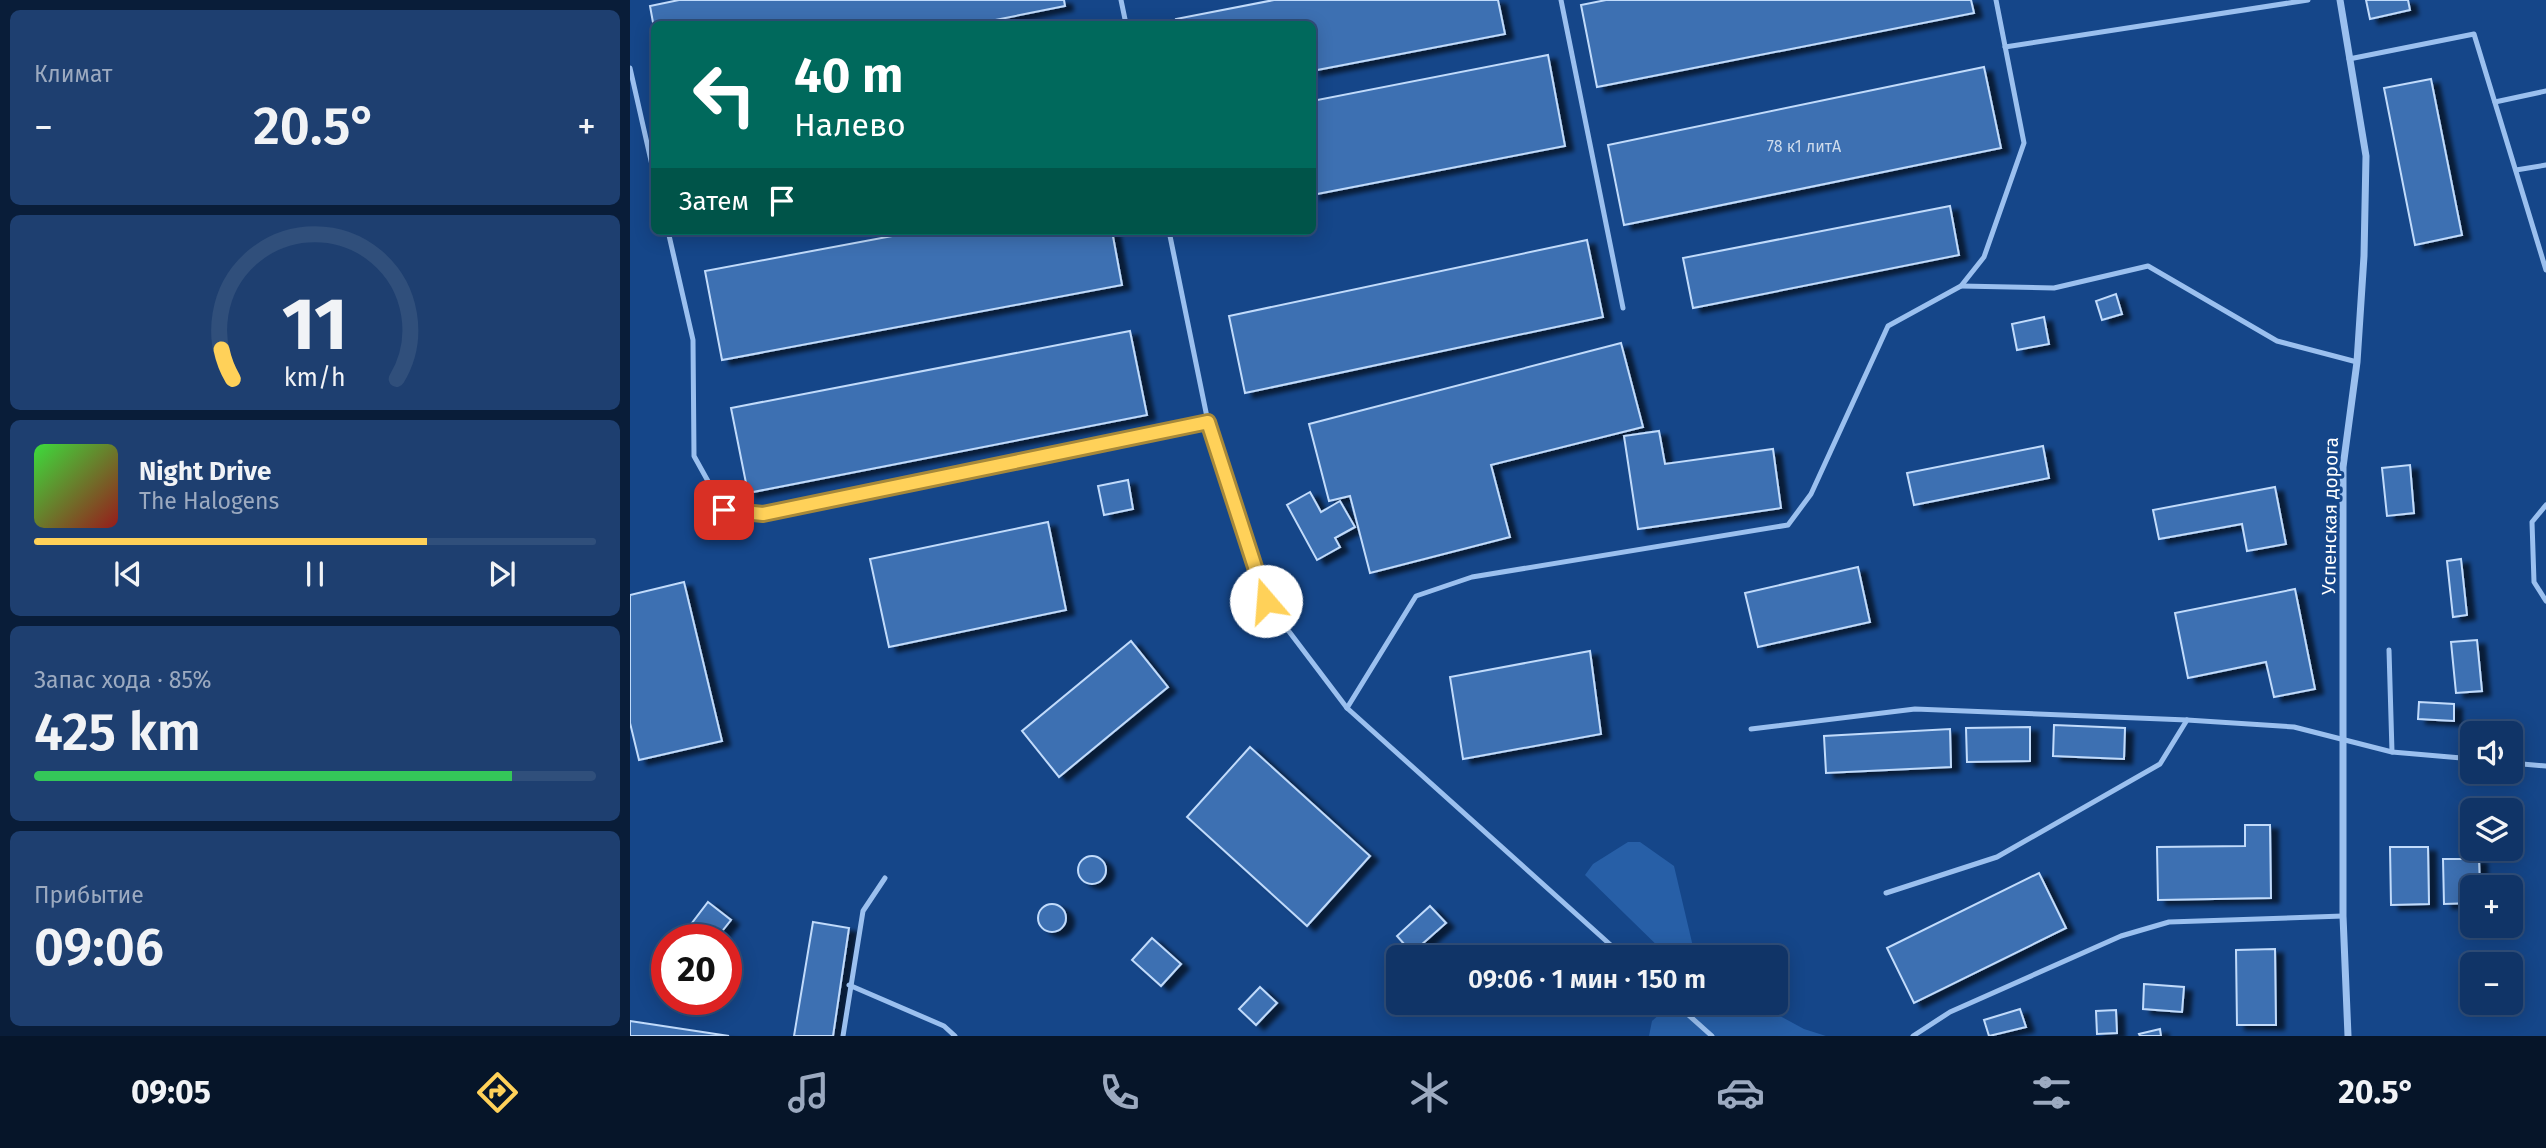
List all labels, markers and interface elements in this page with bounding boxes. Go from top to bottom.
text: 40 m [794,46,903,105]
icon: left [679,49,770,140]
text: Климат [34,60,112,88]
text: 20.5° [253,95,377,158]
text: − [34,104,53,150]
text: + [577,104,596,150]
text: Налево [794,106,906,144]
house number: 78 к1 литА [1767,137,1842,156]
icon: arrive [763,182,801,220]
text: Затем [679,186,749,217]
text: 11 [282,281,348,368]
text: km/h [284,363,346,393]
street label: Успенская дорога [2317,437,2343,595]
text: Night Drive [139,456,271,487]
pin [694,480,754,540]
text: The Halogens [139,487,279,515]
icon: arrive [705,491,743,529]
icon: previous [109,555,147,593]
icon: pause [296,555,334,593]
icon: next [483,555,521,593]
position arrow [1229,564,1303,638]
text: Запас хода · 85% [34,666,212,694]
text: 425 km [34,701,201,764]
map controls [2460,721,2523,1015]
button: sound [2460,721,2523,784]
button: layers [2460,798,2523,861]
button: + [2460,875,2523,938]
text: Прибытие [34,881,144,909]
text: 09:06 [34,916,164,979]
speed limit sign: 20 [651,924,742,1015]
button: − [2460,952,2523,1015]
text: 09:06 · 1 мин · 150 m [1468,964,1706,995]
icon: directions [473,1068,522,1117]
icon: music [784,1068,833,1117]
icon: phone [1095,1068,1144,1117]
icon: climate [1405,1068,1454,1117]
icon: car [1716,1068,1765,1117]
icon: filters [2027,1068,2076,1117]
text: 09:05 [131,1073,211,1111]
text: 20.5° [2338,1073,2415,1111]

